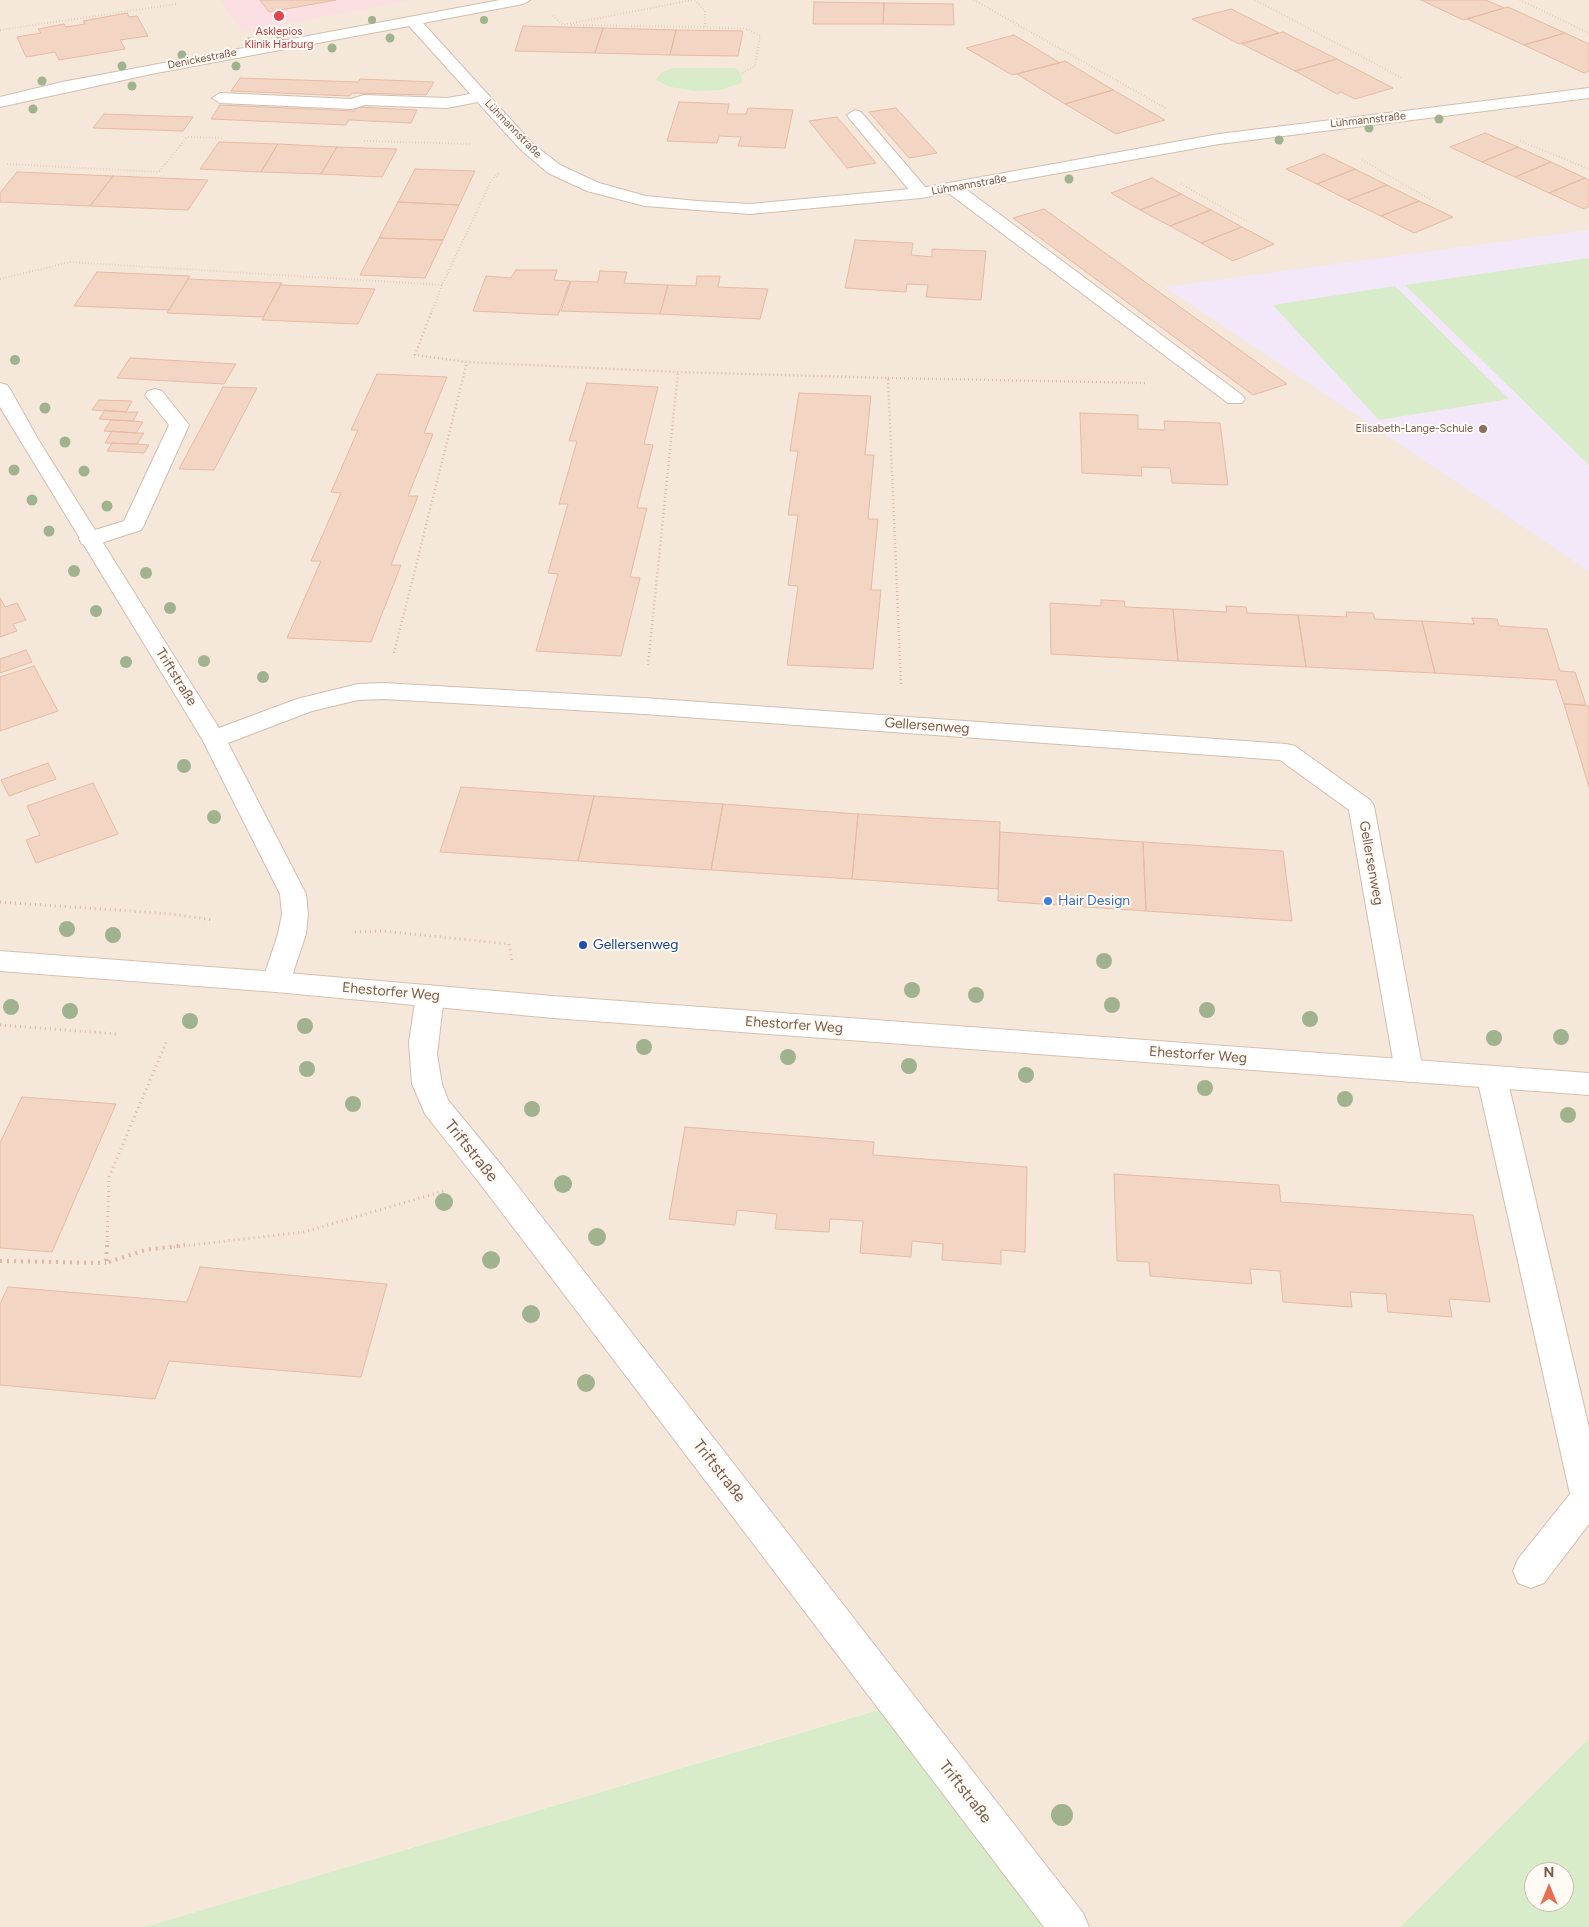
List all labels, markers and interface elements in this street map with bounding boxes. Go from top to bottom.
marker: Asklepios Klinik Harburg [272,9,286,23]
place label: Asklepios Klinik Harburg [245,25,313,51]
street label: Denickestraße [166,46,238,72]
street label: Lühmannstraße [482,97,544,161]
street label: Lühmannstraße [1329,109,1407,131]
street label: Lühmannstraße [930,172,1008,198]
place label: Elisabeth-Lange-Schule [1356,422,1473,436]
marker: Elisabeth-Lange-Schule [1477,423,1489,435]
street label: Triftstraße [152,645,200,709]
street label: Gellersenweg [884,715,970,737]
street label: Gellersenweg [1355,820,1387,906]
place label: Hair Design [1058,893,1130,909]
marker: Hair Design [1042,895,1054,907]
place label: Gellersenweg [593,937,678,953]
marker: Gellersenweg [577,939,589,951]
street label: Ehestorfer Weg [341,979,441,1005]
street label: Ehestorfer Weg [745,1013,843,1037]
street label: Ehestorfer Weg [1149,1043,1247,1067]
street label: Triftstraße [440,1116,502,1186]
street label: Triftstraße [689,1436,749,1506]
street label: Triftstraße [935,1757,995,1827]
north arrow [1524,1862,1574,1912]
text: N [1544,1864,1554,1881]

